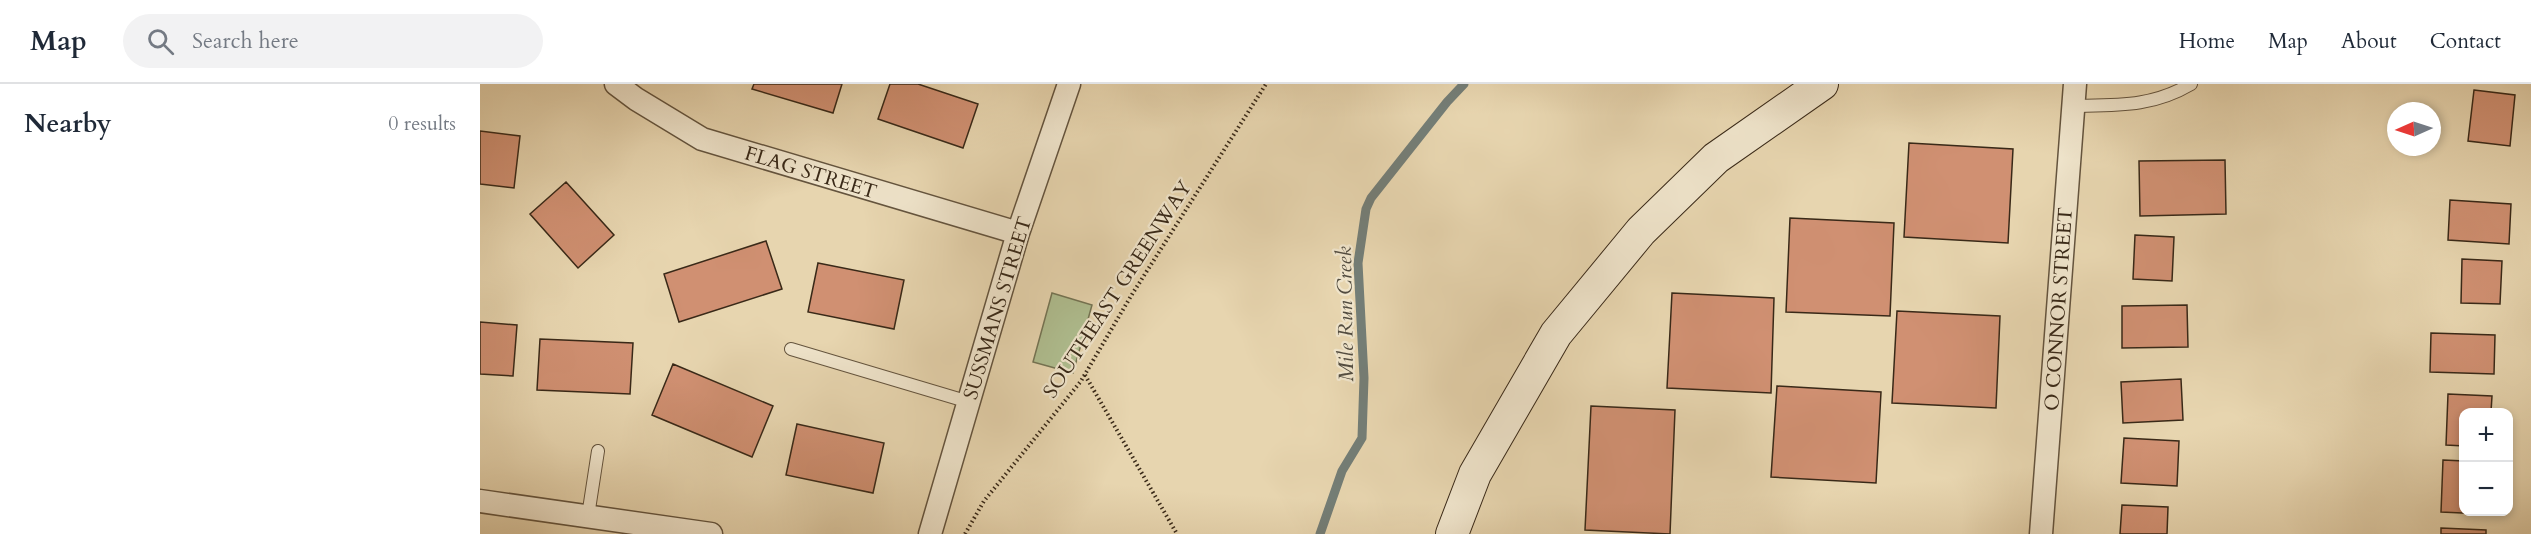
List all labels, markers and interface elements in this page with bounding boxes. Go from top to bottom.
search box [123,14,543,68]
text: Map [30,22,87,60]
icon: search [144,25,177,58]
text: Search here [192,26,299,56]
text: Home [2179,27,2235,56]
text: Map [2268,27,2308,56]
text: About [2341,27,2397,56]
text: Contact [2430,27,2501,56]
north arrow [2387,102,2441,156]
text: Nearby [24,106,112,141]
text: 0 results [388,110,456,137]
street label: FLAG STREET [741,140,881,205]
street label: SOUTHEAST GREENWAY [1037,175,1198,403]
street label: O CONNOR STREET [2038,206,2079,412]
street label: SUSSMANS STREET [957,213,1038,403]
water label: Mile Run Creek [1330,245,1361,382]
map controls [2459,408,2513,516]
button: + [2459,408,2513,462]
button: − [2459,462,2513,516]

